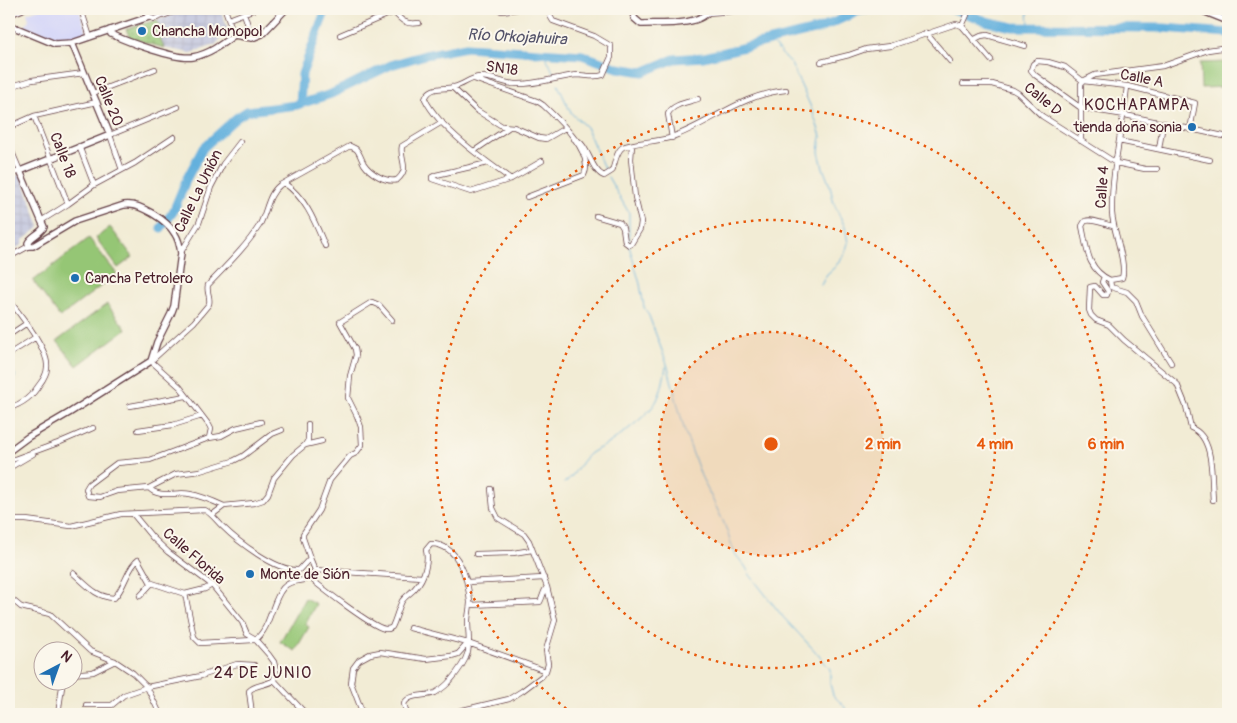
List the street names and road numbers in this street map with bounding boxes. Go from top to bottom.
street label: SN18 [485,57,520,80]
street label: Calle A [1119,65,1165,92]
street label: Calle 20 [90,73,127,129]
street label: Calle D [1020,78,1066,120]
street label: Calle 18 [45,130,80,181]
street label: Calle La Unión [170,146,227,236]
street label: Calle 4 [1092,165,1113,209]
street label: Calle Florida [158,524,229,589]

